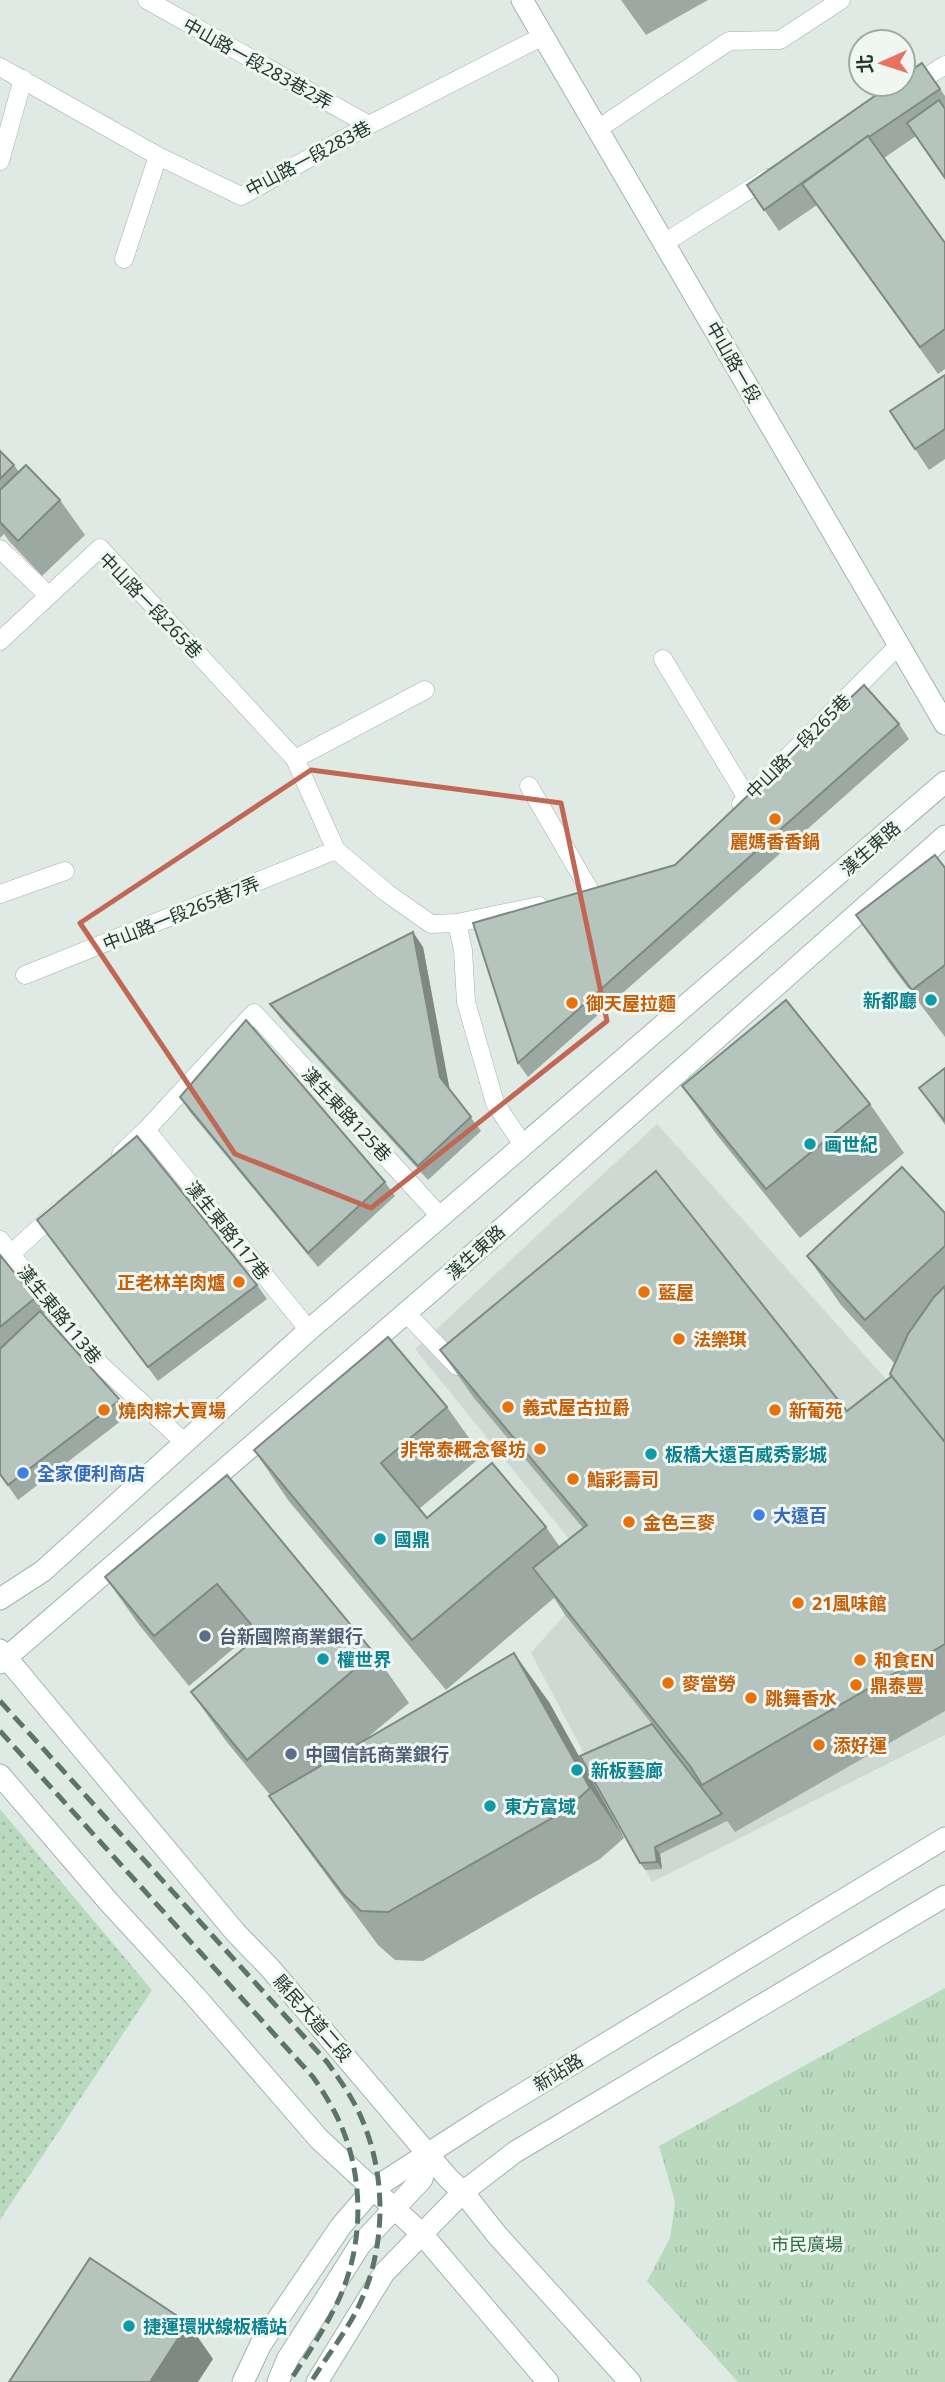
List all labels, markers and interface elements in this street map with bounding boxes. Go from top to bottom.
street label: 中山路一段283巷2弄 [179,12,337,114]
north arrow [847,28,917,98]
text: 北 [852,54,879,74]
street label: 中山路一段283巷 [241,115,375,201]
street label: 中山路一段 [701,317,767,407]
street label: 中山路一段265巷 [94,547,208,663]
street label: 中山路一段265巷 [740,688,856,804]
marker: 麗媽香香鍋 [767,811,783,827]
street label: 漢生東路 [835,815,905,881]
place label: 麗媽香香鍋 [730,829,820,853]
street label: 中山路一段265巷7弄 [99,871,263,955]
place label: 新都廳 [863,988,917,1012]
place label: 御天屋拉麵 [586,991,676,1015]
marker: 新都廳 [923,992,939,1008]
marker: 御天屋拉麵 [564,995,580,1011]
street label: 漢生東路125巷 [297,1062,397,1166]
place label: 画世紀 [824,1132,878,1156]
marker: 画世紀 [802,1136,818,1152]
street label: 漢生東路117巷 [181,1175,275,1285]
street label: 漢生東路 [440,1219,510,1285]
street label: 漢生東路113巷 [13,1259,107,1369]
place label: 正老林羊肉爐 [117,1270,225,1294]
marker: 正老林羊肉爐 [231,1274,247,1290]
place label: 藍屋 [658,1280,694,1304]
marker: 藍屋 [636,1284,652,1300]
place label: 法樂琪 [693,1327,747,1351]
marker: 法樂琪 [671,1331,687,1347]
place label: 義式屋古拉爵 [522,1395,630,1419]
place label: 燒肉粽大賣場 [118,1398,226,1422]
place label: 新葡苑 [789,1398,843,1422]
marker: 義式屋古拉爵 [500,1399,516,1415]
marker: 燒肉粽大賣場 [96,1402,112,1418]
marker: 新葡苑 [767,1402,783,1418]
place label: 非常泰概念餐坊 [400,1437,526,1461]
marker: 非常泰概念餐坊 [532,1441,548,1457]
place label: 板橋大遠百威秀影城 [665,1442,827,1466]
marker: 板橋大遠百威秀影城 [643,1446,659,1462]
place label: 全家便利商店 [37,1461,145,1485]
marker: 全家便利商店 [15,1465,31,1481]
place label: 鮨彩壽司 [587,1467,659,1491]
marker: 鮨彩壽司 [565,1471,581,1487]
place label: 大遠百 [773,1503,827,1527]
marker: 大遠百 [751,1507,767,1523]
place label: 金色三麥 [643,1510,715,1534]
marker: 金色三麥 [621,1514,637,1530]
place label: 國鼎 [394,1527,430,1551]
marker: 國鼎 [372,1531,388,1547]
place label: 21風味館 [812,1591,887,1615]
marker: 21風味館 [790,1595,806,1611]
place label: 台新國際商業銀行 [219,1624,363,1648]
marker: 台新國際商業銀行 [197,1628,213,1644]
place label: 權世界 [337,1647,391,1671]
place label: 和食EN [874,1648,935,1672]
marker: 權世界 [315,1651,331,1667]
marker: 和食EN [852,1652,868,1668]
place label: 麥當勞 [682,1671,736,1695]
place label: 鼎泰豐 [870,1673,924,1697]
marker: 麥當勞 [660,1675,676,1691]
marker: 鼎泰豐 [848,1677,864,1693]
place label: 跳舞香水 [765,1686,837,1710]
marker: 跳舞香水 [743,1690,759,1706]
place label: 添好運 [833,1733,887,1757]
marker: 添好運 [811,1737,827,1753]
place label: 中國信託商業銀行 [305,1742,449,1766]
marker: 中國信託商業銀行 [283,1746,299,1762]
place label: 新板藝廊 [591,1758,663,1782]
marker: 新板藝廊 [569,1762,585,1778]
place label: 東方富域 [504,1794,576,1818]
marker: 東方富域 [482,1798,498,1814]
street label: 縣民大道二段 [269,1969,357,2067]
street label: 新站路 [529,2048,587,2096]
park label: 市民廣場 [771,2232,843,2256]
place label: 捷運環狀線板橋站 [143,2314,287,2338]
marker: 捷運環狀線板橋站 [121,2318,137,2334]

